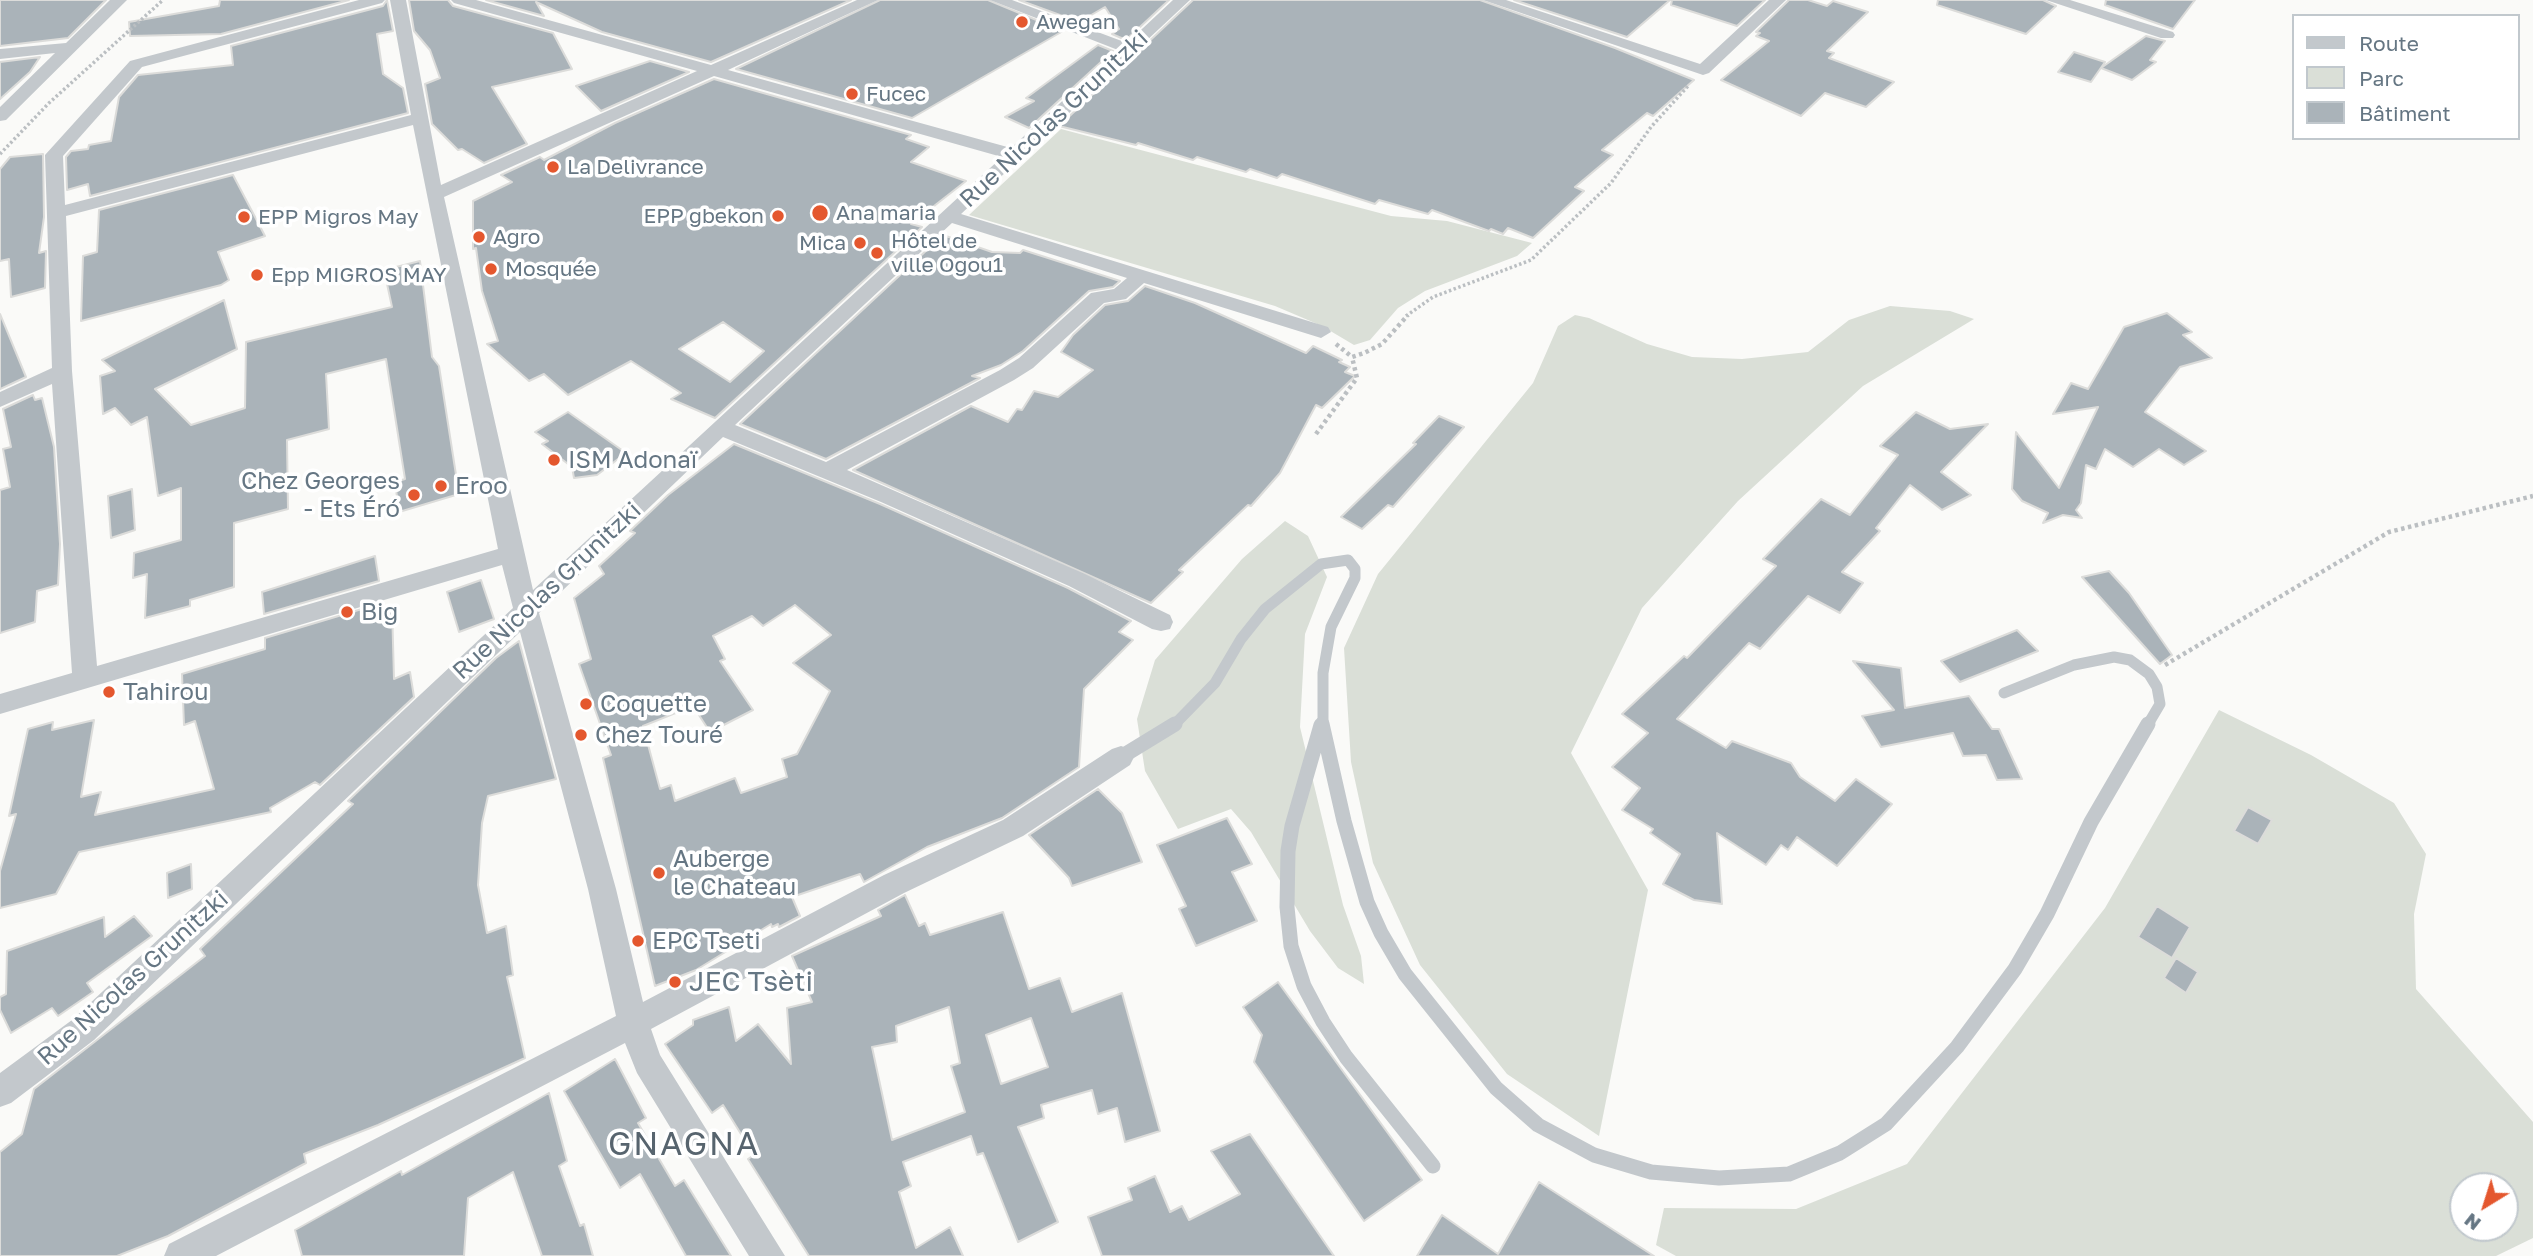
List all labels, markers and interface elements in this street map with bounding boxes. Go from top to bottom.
place label: Awegan [1036,9,1116,35]
marker: Awegan [1014,14,1030,30]
legend [2292,14,2519,140]
street label: Rue Nicolas Grunitzki [954,24,1154,214]
text: Route [2359,30,2419,56]
text: Parc [2359,65,2404,91]
place label: Fucec [866,81,926,107]
marker: Fucec [844,86,860,102]
text: Bâtiment [2359,100,2451,126]
place label: La Delivrance [567,154,704,180]
marker: La Delivrance [545,159,561,175]
place label: Ana maria [836,200,936,226]
place label: EPP gbekon [643,203,764,229]
marker: Ana maria [810,203,830,223]
place label: EPP Migros May [258,204,418,230]
marker: EPP gbekon [770,208,786,224]
marker: EPP Migros May [236,209,252,225]
place label: Agro [493,224,540,250]
place label: Hôtel de ville Ogou1 [891,228,1003,278]
marker: Agro [471,229,487,245]
place label: Mica [799,230,846,256]
marker: Mica [852,235,868,251]
marker: Hôtel de ville Ogou1 [869,245,885,261]
place label: Mosquée [505,256,597,282]
marker: Mosquée [483,261,499,277]
place label: Epp MIGROS MAY [271,262,446,288]
marker: Epp MIGROS MAY [249,267,265,283]
place label: ISM Adonaï [568,446,697,474]
marker: ISM Adonaï [546,452,562,468]
place label: Chez Georges - Ets Éró [241,467,400,523]
place label: Eroo [455,472,508,500]
marker: Eroo [433,478,449,494]
marker: Chez Georges - Ets Éró [406,487,422,503]
street label: Rue Nicolas Grunitzki [447,496,647,686]
place label: Big [361,598,398,626]
marker: Big [339,604,355,620]
place label: Tahirou [123,678,209,706]
marker: Tahirou [101,684,117,700]
place label: Coquette [600,690,707,718]
marker: Coquette [578,696,594,712]
place label: Chez Touré [595,721,723,749]
marker: Chez Touré [573,727,589,743]
place label: Auberge le Chateau [673,845,796,901]
marker: Auberge le Chateau [651,865,667,881]
street label: Rue Nicolas Grunitzki [32,885,234,1071]
place label: EPC Tseti [652,927,761,955]
marker: EPC Tseti [630,933,646,949]
place label: JEC Tsèti [689,965,813,999]
marker: JEC Tsèti [667,974,683,990]
district label: GNAGNA [609,1125,759,1165]
north arrow [2449,1172,2519,1242]
text: N [2459,1209,2485,1236]

